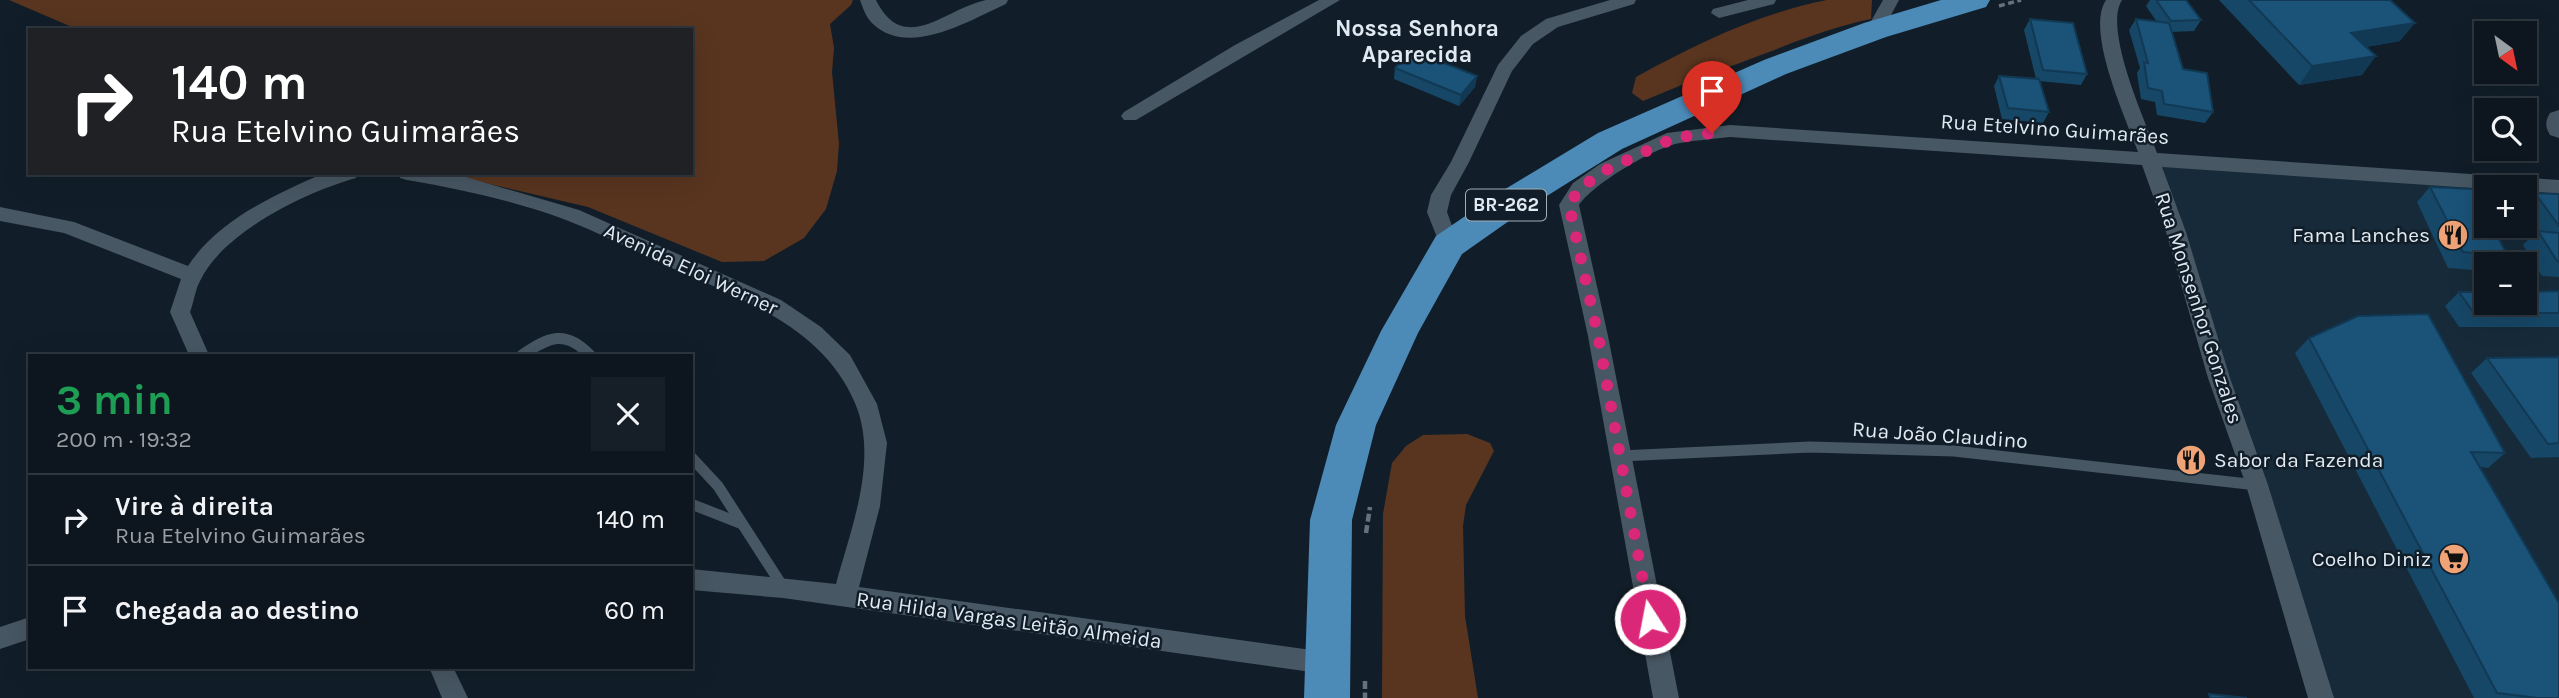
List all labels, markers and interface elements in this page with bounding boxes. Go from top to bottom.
district label: Nossa Senhora Aparecida [1335,15,1499,68]
north arrow [2474,21,2538,84]
map controls [2474,21,2537,315]
text: 140 m [171,54,308,111]
icon: right [56,56,147,147]
pin [1682,61,1742,133]
icon: arrive [1693,72,1731,110]
button: search [2474,98,2537,161]
street label: Rua Etelvino Guimarães [1940,109,2170,149]
text: Rua Etelvino Guimarães [171,113,520,150]
button: + [2474,175,2537,238]
street label: Rua Monsenhor Gonzales [2150,189,2248,427]
road number: BR-262 [1466,190,1546,220]
street label: Avenida Eloi Werner [600,218,782,320]
restaurant icon: Fama Lanches [2436,218,2470,252]
place label: Fama Lanches [2292,223,2430,247]
button: − [2474,252,2537,315]
text: 3 min [56,375,173,425]
button: close [591,377,665,451]
street label: Rua João Claudino [1851,417,2029,453]
text: 200 m · 19:32 [56,426,192,453]
restaurant icon: Sabor da Fazenda [2174,443,2208,477]
place label: Sabor da Fazenda [2214,448,2383,472]
text: Vire à direita [115,491,274,522]
icon: right [56,501,94,539]
text: 140 m [596,504,665,535]
text: Rua Etelvino Guimarães [115,522,366,549]
supermarket icon: Coelho Diniz [2437,542,2471,576]
place label: Coelho Diniz [2312,547,2431,571]
position arrow [1613,582,1687,656]
street label: Rua Hilda Vargas Leitão Almeida [855,587,1163,653]
icon: arrive [56,592,94,630]
text: Chegada ao destino [115,595,359,626]
text: 60 m [604,595,665,626]

